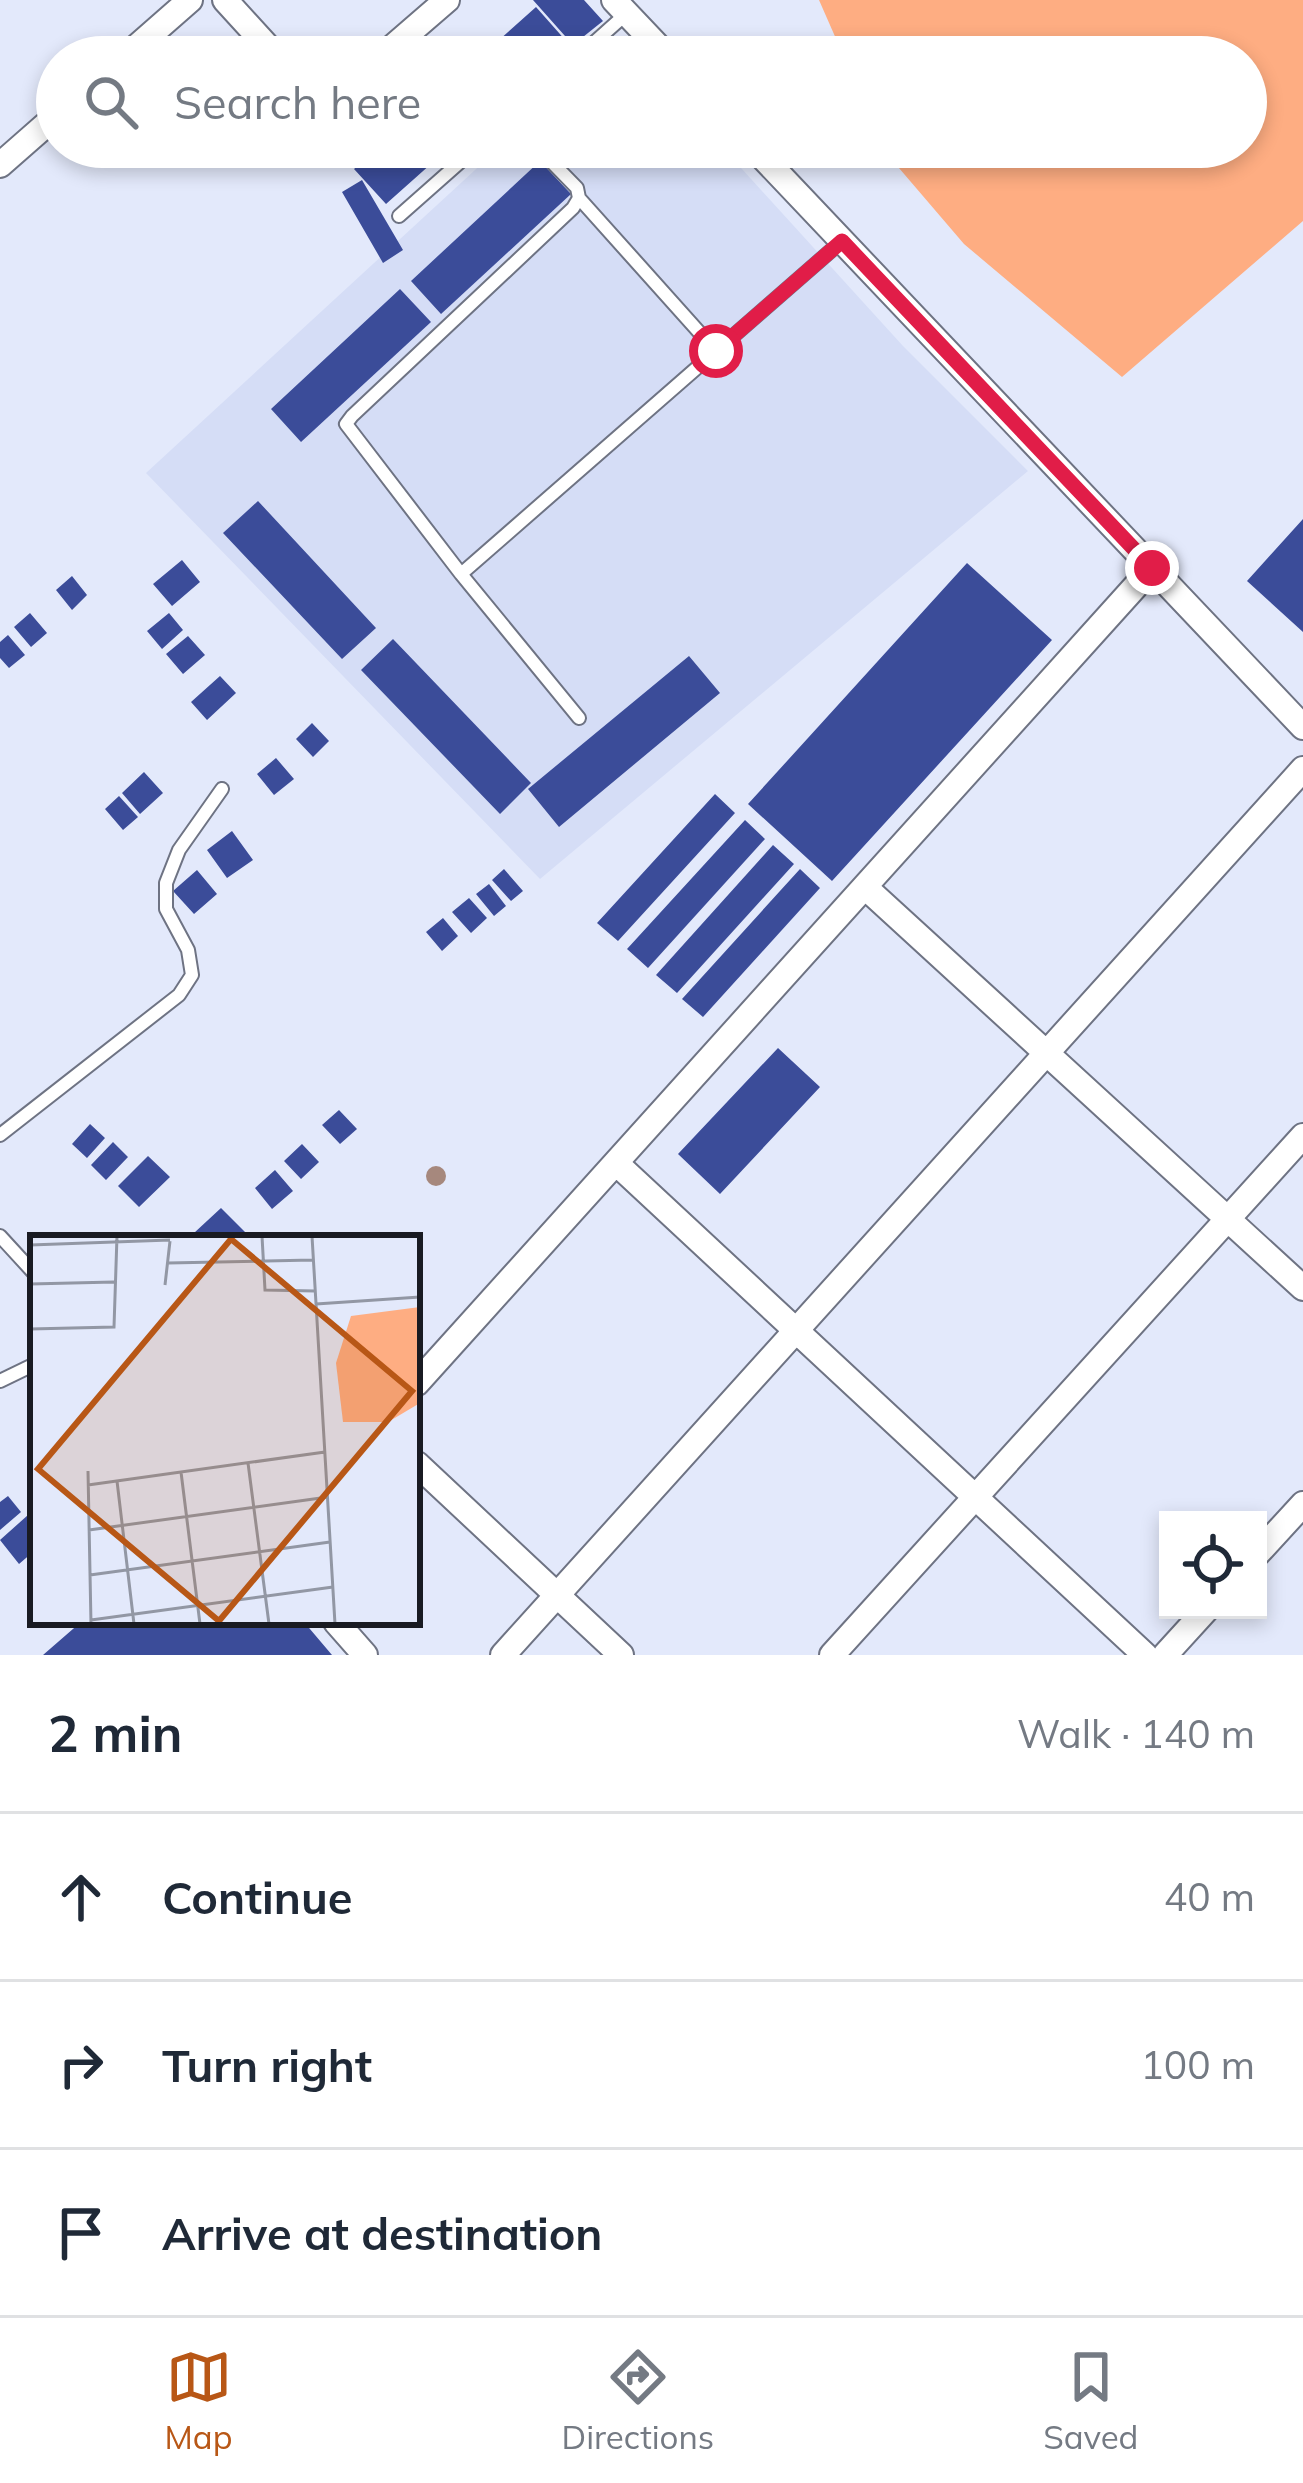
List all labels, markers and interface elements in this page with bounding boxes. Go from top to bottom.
search box [36,36,1267,168]
icon: search [78,69,144,135]
text: Search here [174,74,421,130]
route start [689,324,743,378]
route end [1125,541,1179,595]
inset map [30,1235,420,1625]
map controls [1159,1511,1267,1619]
button: locate [1159,1511,1267,1619]
text: 2 min [48,1701,183,1765]
text: Walk · 140 m [1017,1709,1255,1758]
icon: ahead [48,1864,114,1930]
text: Continue [162,1869,352,1925]
text: 40 m [1164,1872,1255,1921]
icon: right [48,2032,114,2098]
text: Turn right [162,2037,372,2093]
text: 100 m [1140,2040,1255,2089]
icon: arrive [48,2200,114,2266]
text: Arrive at destination [162,2205,602,2261]
tab: Map [165,2344,232,2457]
tab: Directions [562,2344,714,2457]
tab: Saved [1043,2344,1138,2457]

